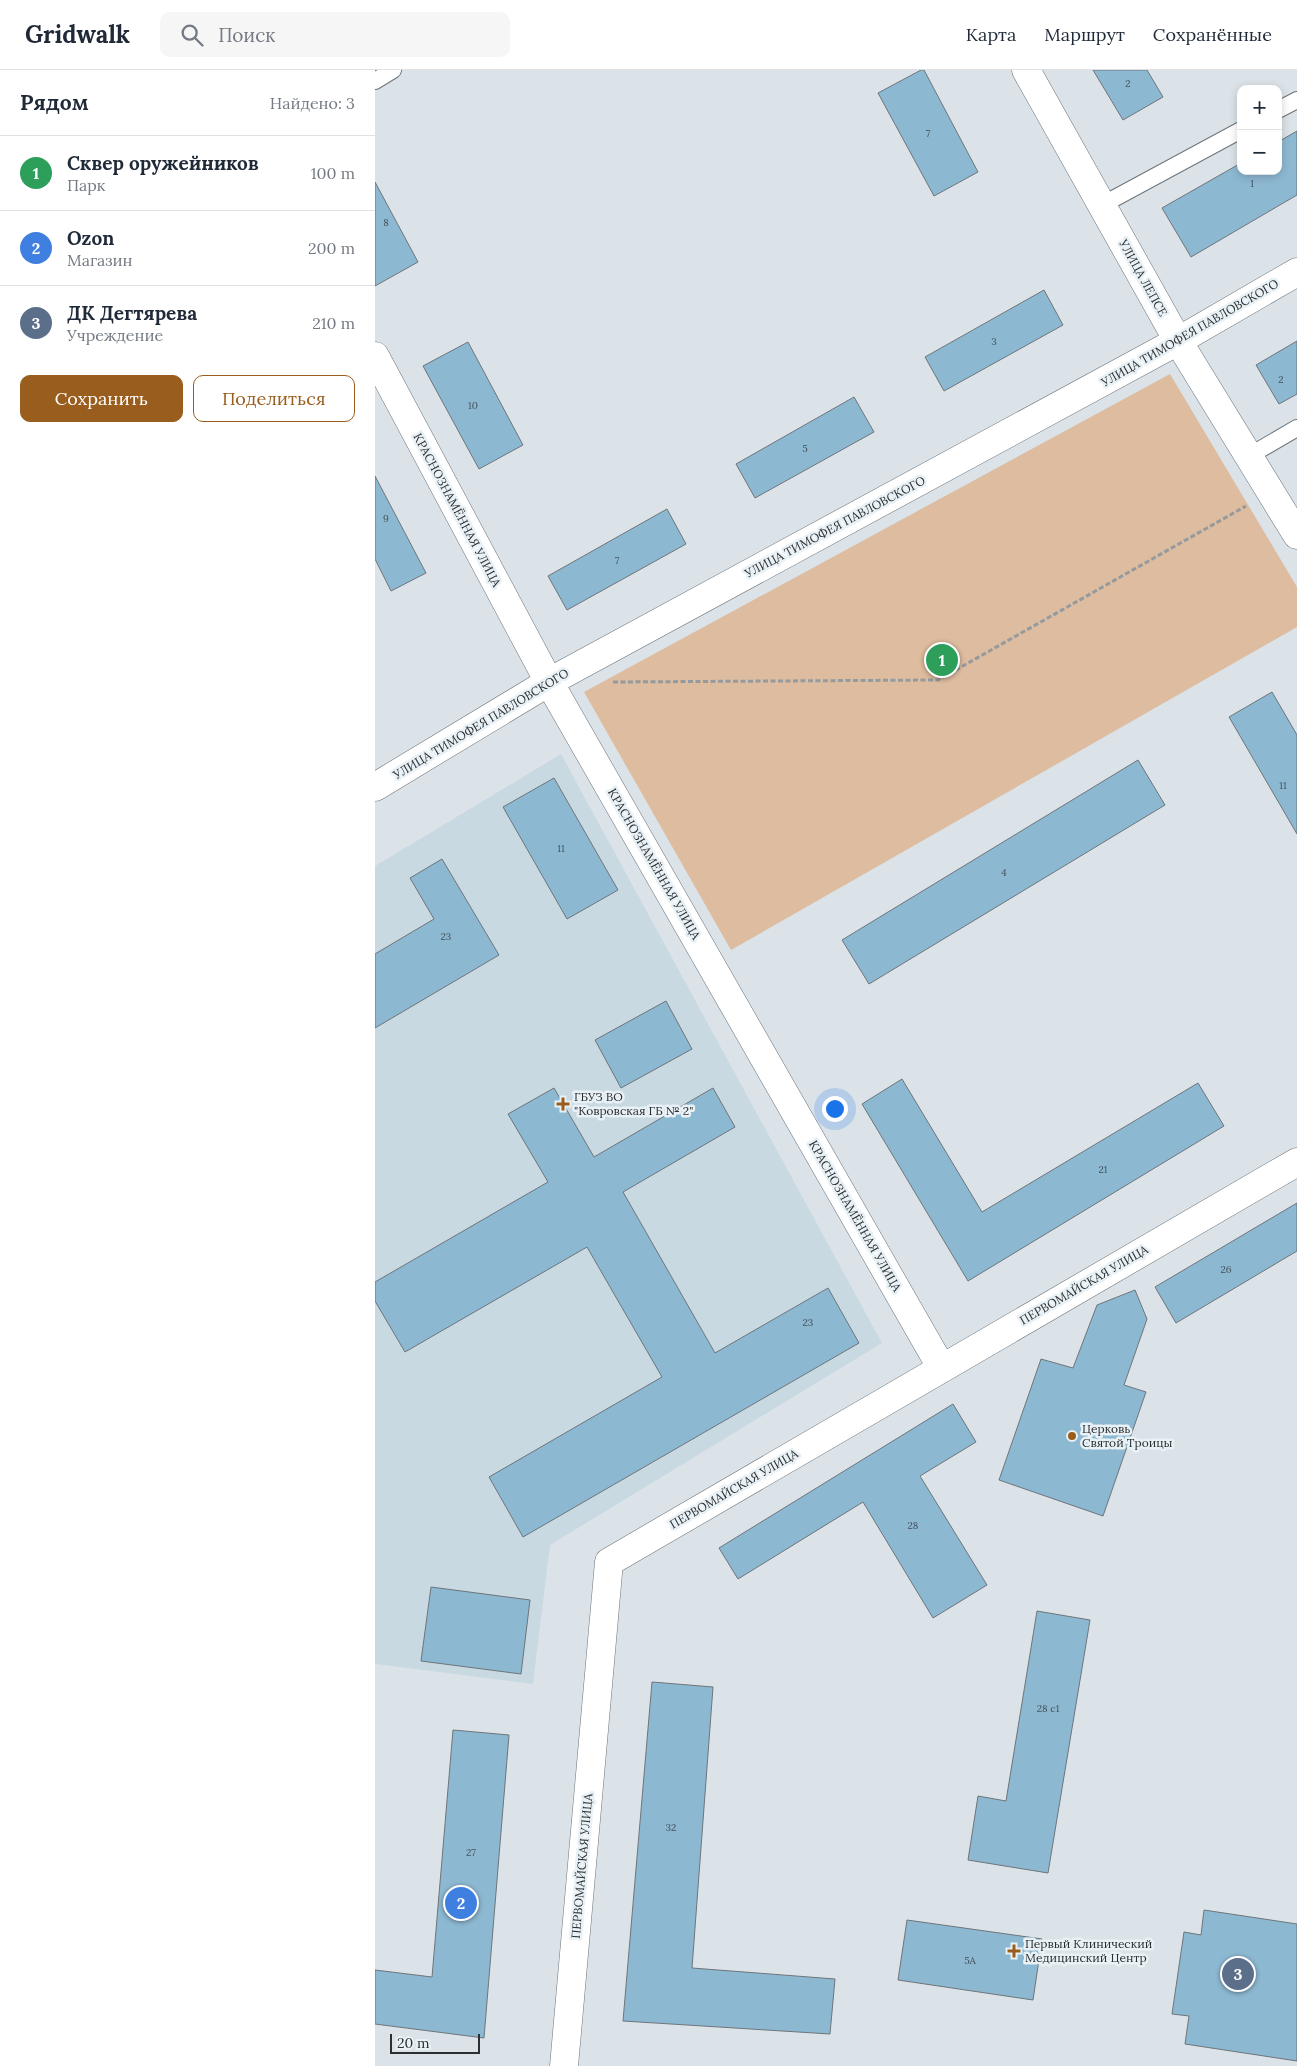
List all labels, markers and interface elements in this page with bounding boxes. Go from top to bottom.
search box [160,12,510,57]
text: Gridwalk [25,19,130,50]
icon: search [178,21,206,49]
text: Поиск [218,23,276,47]
text: Карта [966,23,1016,46]
text: Маршрут [1044,23,1125,46]
text: Сохранённые [1153,23,1272,46]
house number: 2 [1125,77,1131,90]
map controls [1237,85,1282,175]
button: + [1237,85,1282,130]
text: Рядом [20,89,89,116]
text: Найдено: 3 [270,93,355,113]
house number: 7 [926,127,931,140]
button: − [1237,130,1282,175]
text: Сквер оружейников [67,151,259,175]
text: 1 [33,163,39,183]
text: 100 m [311,163,355,183]
text: Парк [67,175,105,195]
house number: 1 [1250,177,1254,190]
house number: 8 [383,216,389,229]
text: Ozon [67,226,114,250]
street label: УЛИЦА ЛЕПСЕ [1116,236,1171,319]
text: 2 [32,238,40,258]
text: 200 m [308,238,355,258]
text: Магазин [67,250,133,270]
street label: УЛИЦА ТИМОФЕЯ ПАВЛОВСКОГО [1098,276,1281,390]
text: ДК Дегтярева [67,301,197,325]
text: 3 [32,313,40,333]
text: 210 m [312,313,355,333]
text: Учреждение [67,325,163,345]
house number: 3 [991,335,997,348]
house number: 2 [1278,373,1284,386]
button: Сохранить [20,375,183,422]
button: Поделиться [193,375,355,422]
house number: 10 [468,399,478,412]
street label: КРАСНОЗНАМЁННАЯ УЛИЦА [410,430,505,590]
house number: 5 [802,442,808,455]
street label: УЛИЦА ТИМОФЕЯ ПАВЛОВСКОГО [741,472,928,581]
house number: 9 [383,512,389,525]
house number: 7 [615,554,620,567]
pin: 1 [926,641,958,679]
street label: УЛИЦА ТИМОФЕЯ ПАВЛОВСКОГО [389,665,571,783]
house number: 11 [1279,779,1287,792]
street label: КРАСНОЗНАМЁННАЯ УЛИЦА [605,786,704,942]
house number: 11 [557,842,565,855]
house number: 4 [1001,866,1007,879]
house number: 23 [441,930,452,943]
place label: ГБУЗ ВО "Ковровская ГБ № 2" [574,1089,693,1118]
your location [822,1096,848,1122]
marker: ГБУЗ ВО "Ковровская ГБ № 2" [556,1097,570,1111]
street label: КРАСНОЗНАМЁННАЯ УЛИЦА [806,1138,905,1294]
house number: 21 [1098,1163,1108,1176]
street label: ПЕРВОМАЙСКАЯ УЛИЦА [1017,1241,1151,1328]
house number: 26 [1220,1263,1232,1276]
house number: 23 [803,1316,814,1329]
place label: Церковь Святой Троицы [1082,1421,1173,1450]
marker: Церковь Святой Троицы [1066,1430,1078,1442]
street label: ПЕРВОМАЙСКАЯ УЛИЦА [667,1445,801,1532]
house number: 28 [908,1519,919,1532]
house number: 28 с1 [1037,1702,1060,1715]
street label: ПЕРВОМАЙСКАЯ УЛИЦА [568,1792,595,1939]
house number: 32 [666,1821,676,1834]
house number: 27 [466,1846,476,1859]
pin: 2 [445,1884,477,1922]
place label: Первый Клинический Медицинский Центр [1025,1936,1152,1965]
marker: Первый Клинический Медицинский Центр [1007,1944,1021,1958]
house number: 5А [964,1954,977,1967]
pin: 3 [1222,1955,1254,1993]
scale bar [390,2031,480,2054]
text: 20 m [397,2034,429,2052]

